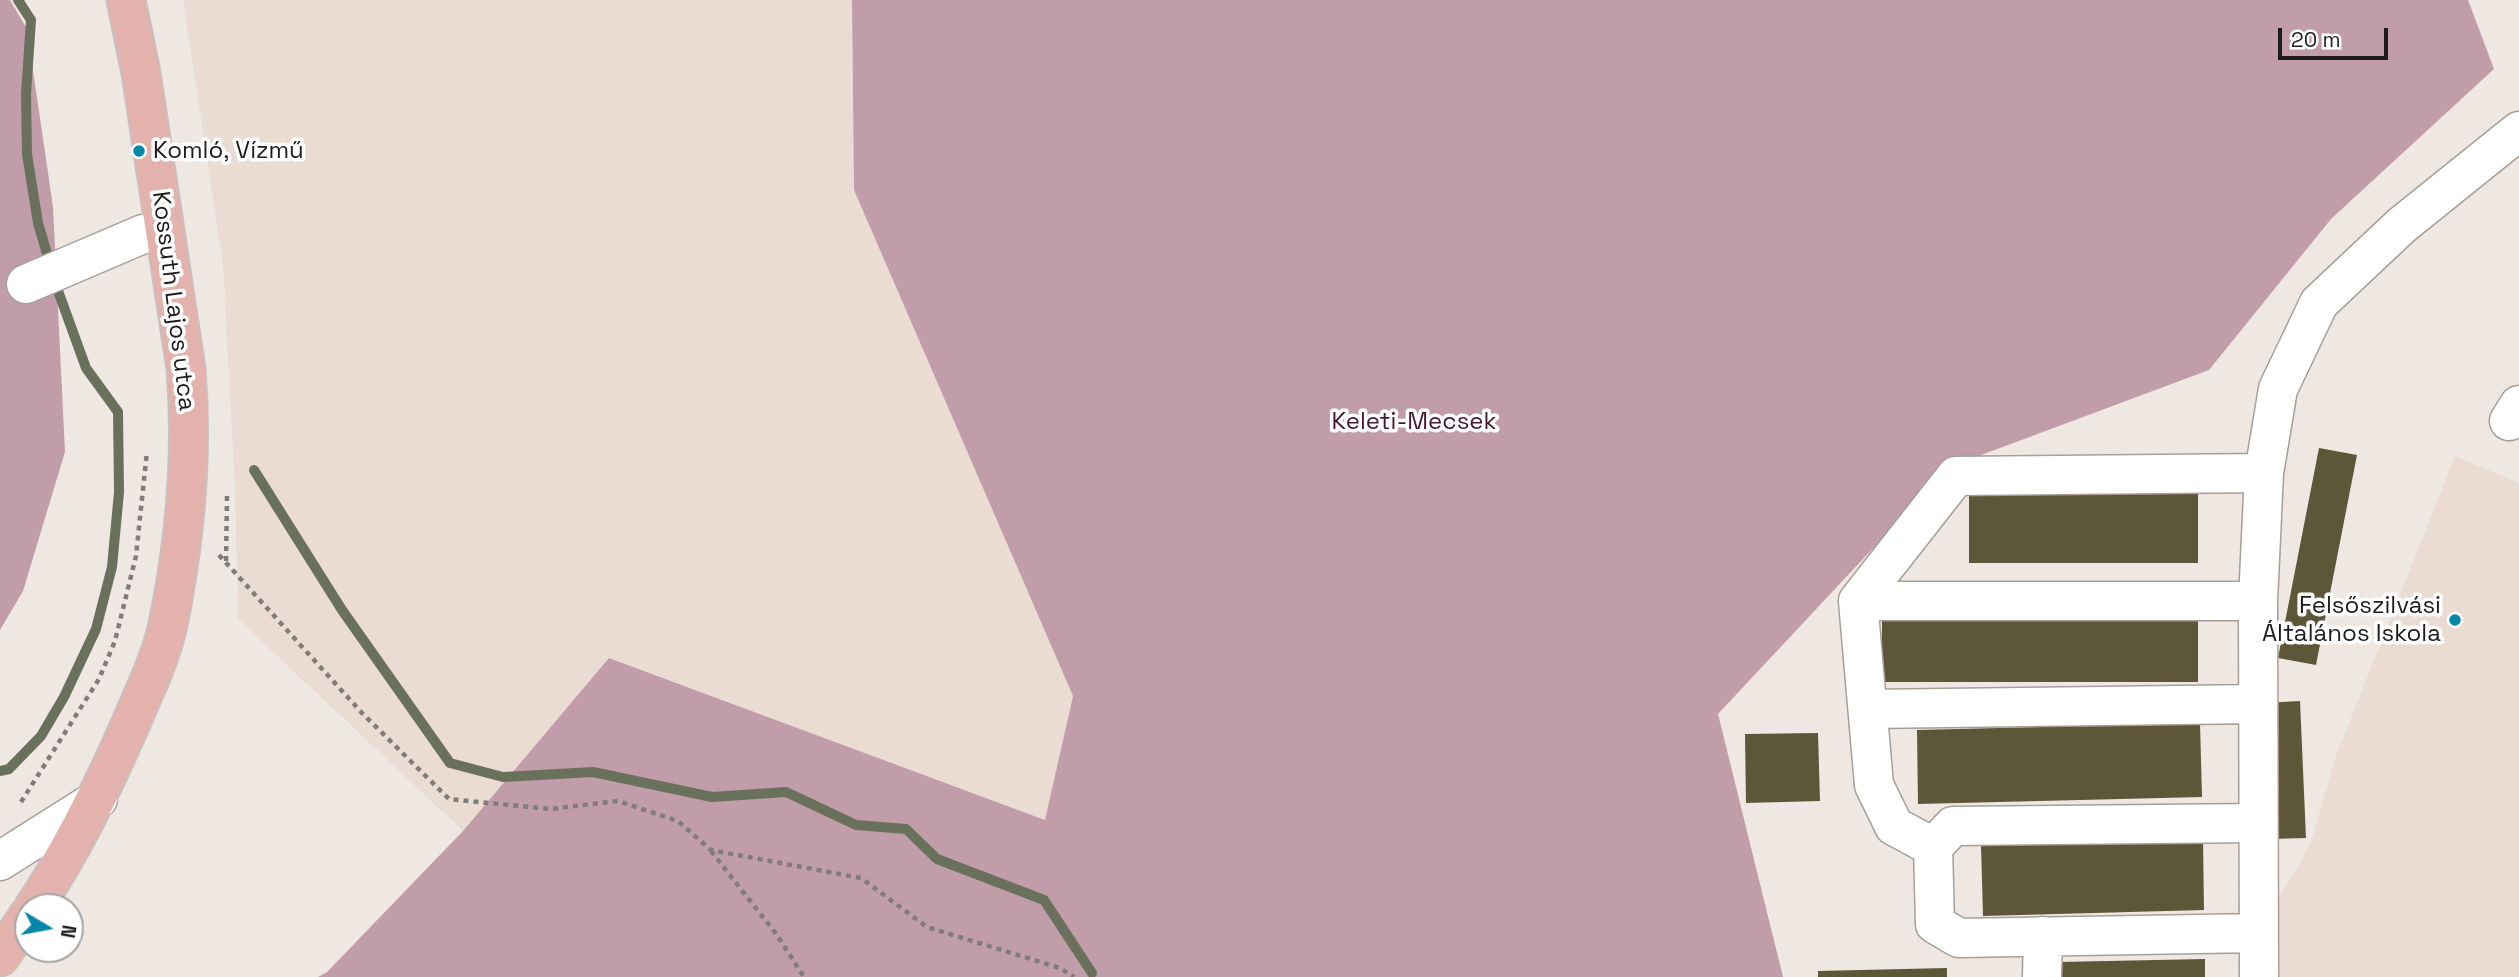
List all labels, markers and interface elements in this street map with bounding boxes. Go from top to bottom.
scale bar [2281,14,2391,58]
text: 20 m [2291,26,2341,53]
place label: Komló, Vízmű [153,137,304,165]
marker: Komló, Vízmű [131,143,147,159]
street label: Kossuth Lajos utca [145,190,201,412]
park label: Keleti-Mecsek [1332,408,1496,436]
place label: Felsőszilvási Általános Iskola [2262,592,2441,648]
marker: Felsőszilvási Általános Iskola [2447,612,2463,628]
north arrow [14,893,84,963]
text: N [55,923,82,940]

